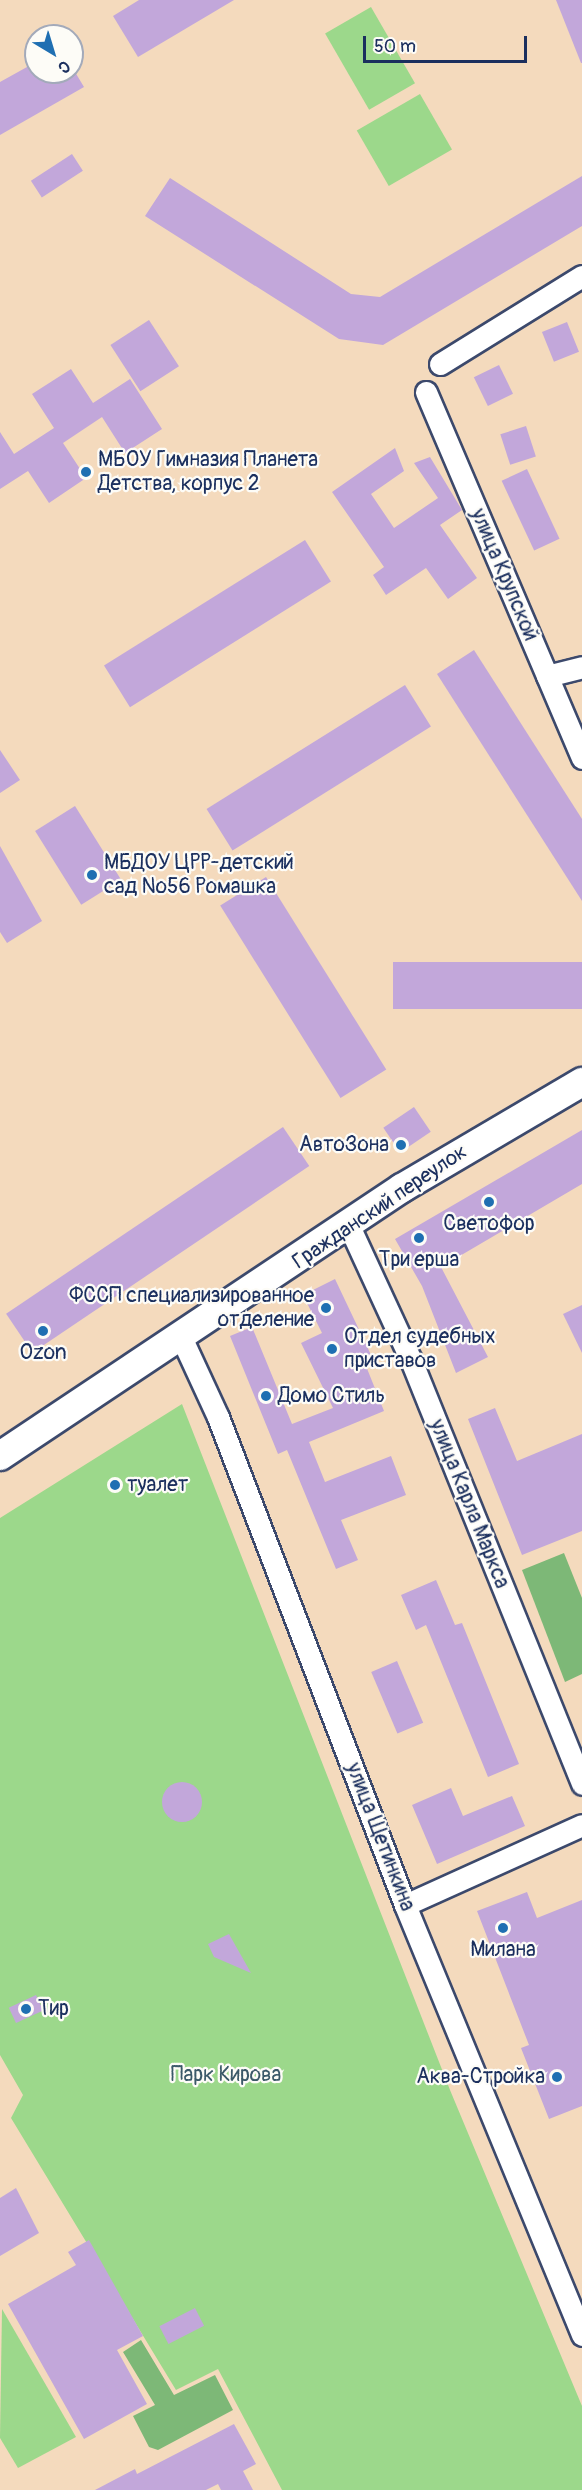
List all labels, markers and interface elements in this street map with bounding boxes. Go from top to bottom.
north arrow [24,24,84,84]
scale bar [366,24,530,62]
text: 50 m [374,35,416,58]
text: С [54,56,74,78]
place label: МБОУ Гимназия Планета Детства, корпус 2 [98,447,318,497]
marker: МБОУ Гимназия Планета Детства, корпус 2 [79,465,93,479]
street label: улица Крупской [465,505,543,645]
place label: МБДОУ ЦРР-детский сад №56 Ромашка [104,850,294,900]
marker: МБДОУ ЦРР-детский сад №56 Ромашка [85,868,99,882]
place label: АвтоЗона [299,1132,389,1158]
marker: АвтоЗона [394,1138,408,1152]
street label: Гражданский переулок [288,1139,472,1275]
marker: Светофор [482,1195,496,1209]
place label: Светофор [443,1211,535,1237]
marker: Три ерша [412,1231,426,1245]
place label: Три ерша [379,1247,459,1273]
place label: ФССП специализированное отделение [69,1283,314,1333]
marker: ФССП специализированное отделение [319,1301,333,1315]
marker: Ozon [36,1324,50,1338]
place label: Отдел судебных приставов [344,1324,496,1374]
place label: Ozon [19,1340,67,1366]
marker: Отдел судебных приставов [325,1342,339,1356]
place label: Домо Стиль [278,1383,385,1409]
marker: Домо Стиль [259,1389,273,1403]
street label: улица Карла Маркса [424,1416,514,1592]
place label: туалет [127,1472,188,1498]
marker: туалет [108,1478,122,1492]
street label: улица Щетинкина [340,1759,420,1915]
marker: Милана [496,1921,510,1935]
place label: Милана [470,1937,536,1963]
place label: Тир [38,1996,69,2022]
marker: Тир [19,2002,33,2016]
park label: Парк Кирова [171,2062,281,2088]
place label: Аква-Стройка [416,2064,545,2090]
marker: Аква-Стройка [550,2070,564,2084]

